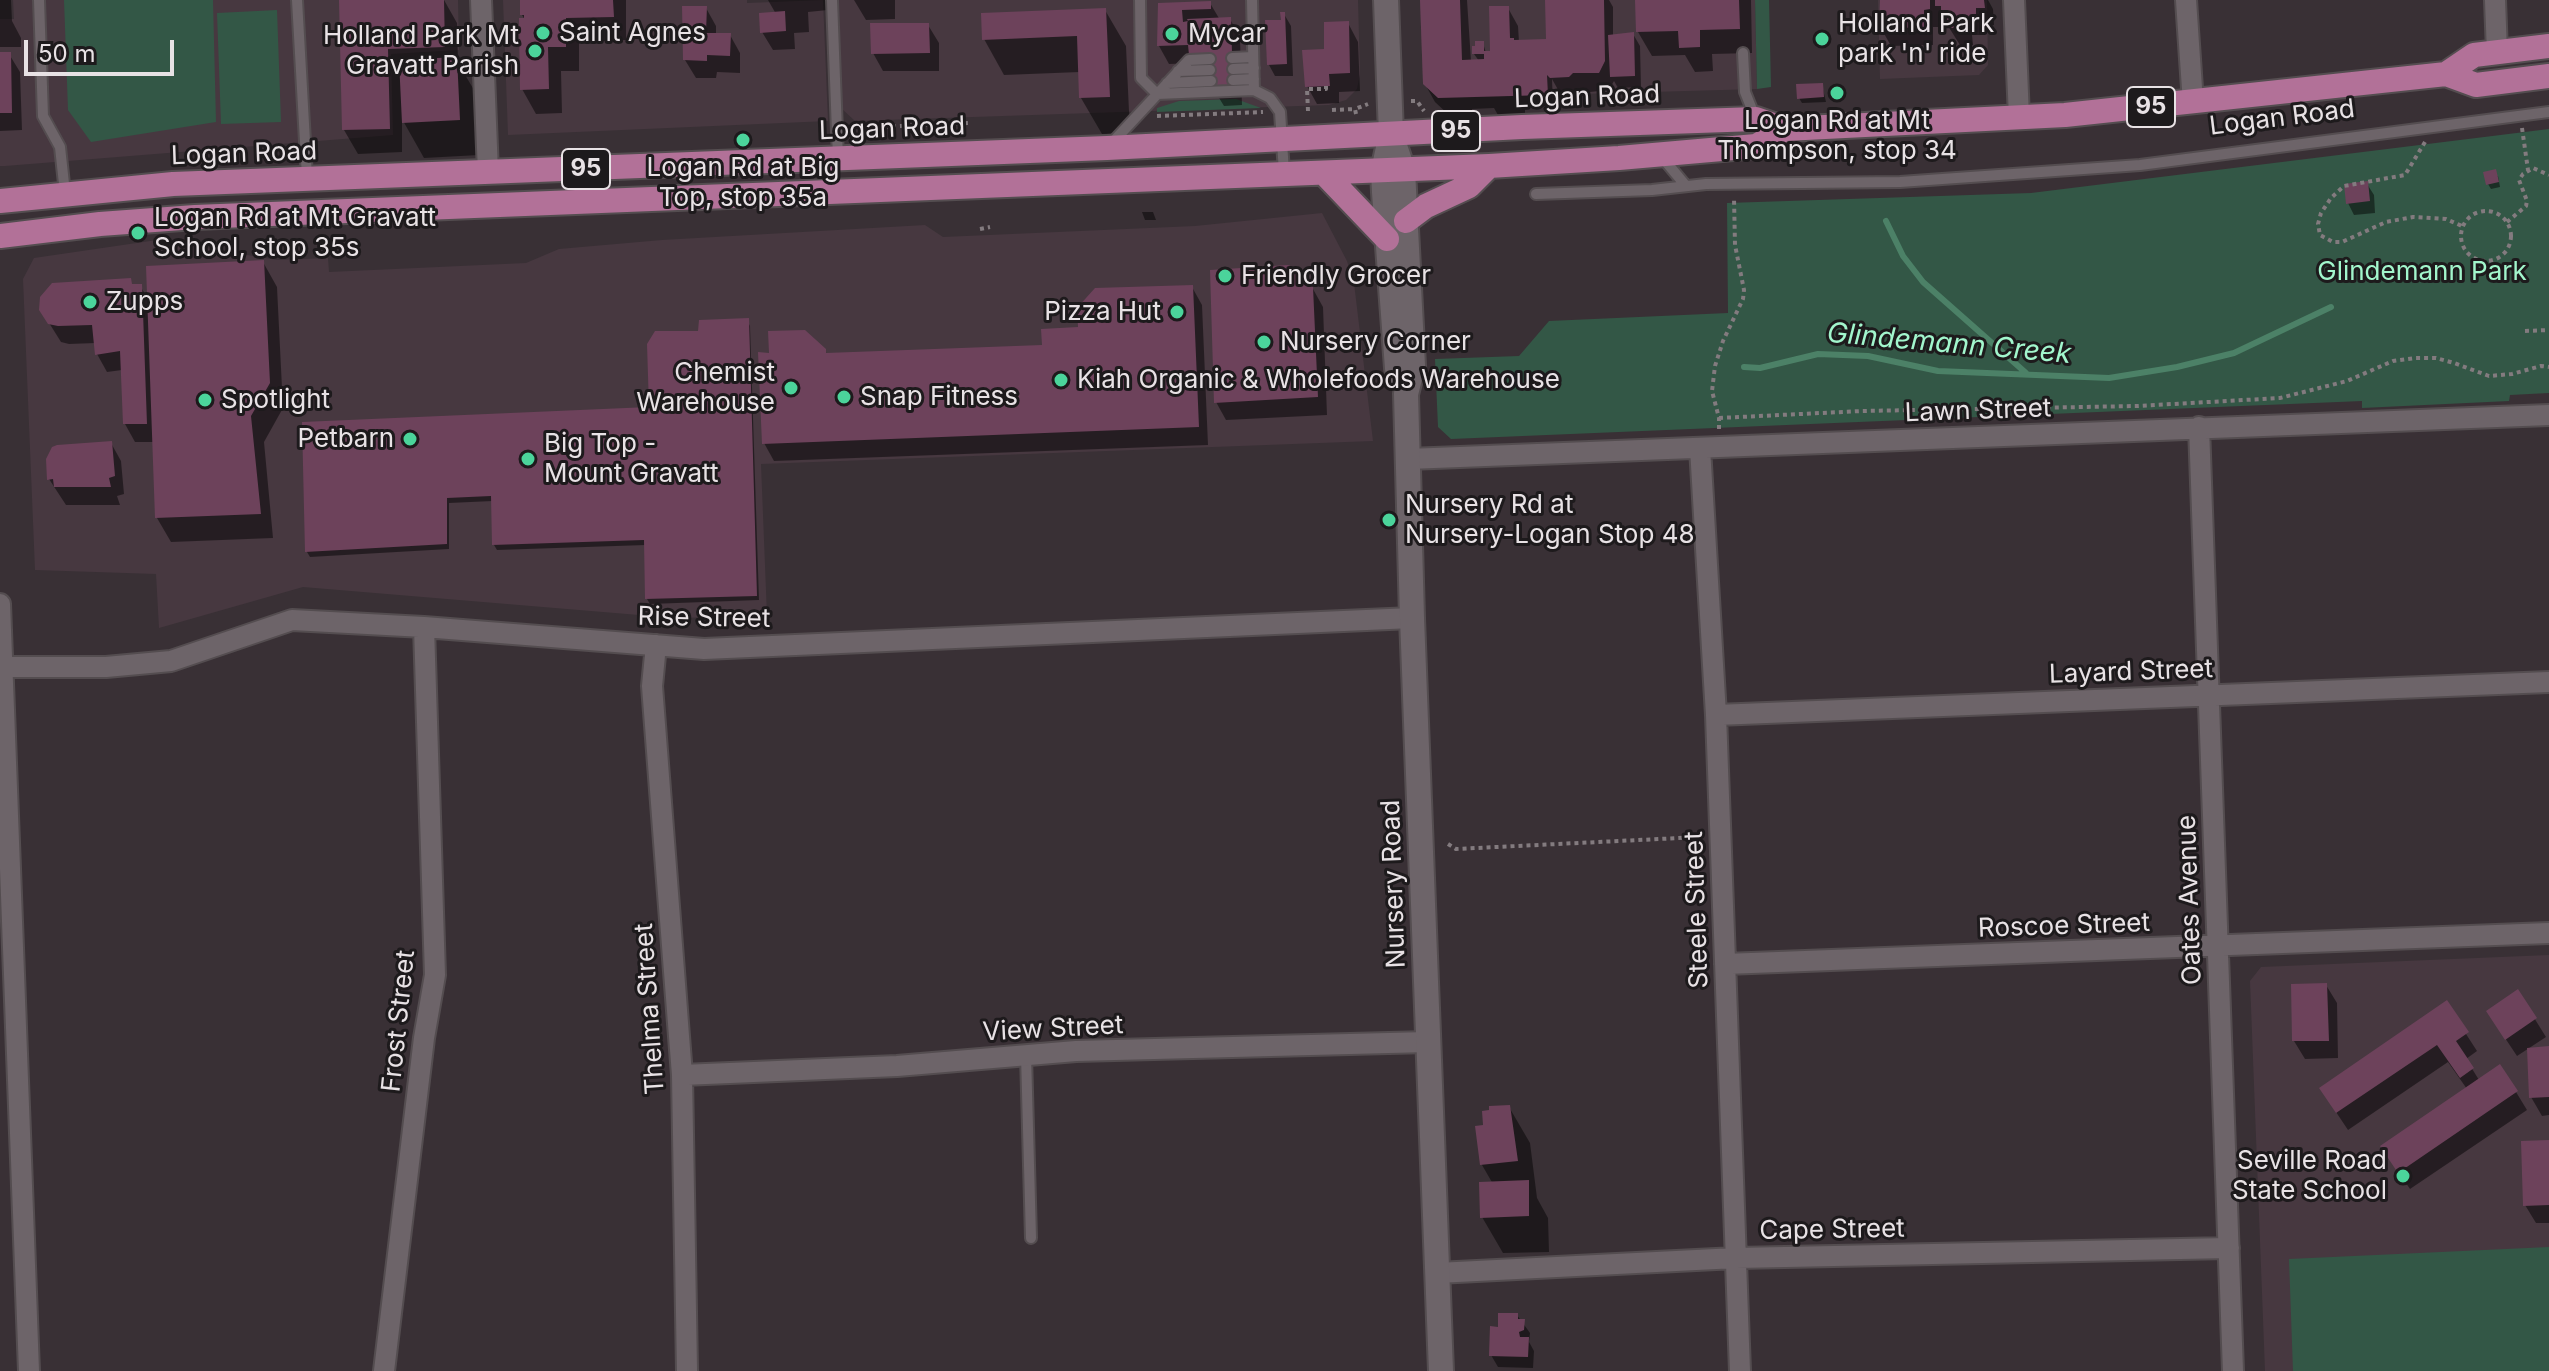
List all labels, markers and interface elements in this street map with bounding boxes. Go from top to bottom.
place label: Holland Park park 'n' ride [1838,8,1994,70]
place label: Saint Agnes [559,17,706,49]
place label: Mycar [1188,18,1265,50]
place label: Holland Park Mt Gravatt Parish [323,20,519,82]
scale bar [28,24,178,74]
marker: Saint Agnes [534,24,552,42]
marker: Mycar [1163,25,1181,43]
marker: Holland Park park 'n' ride [1813,30,1831,48]
text: 50 m [38,39,96,68]
marker: Holland Park Mt Gravatt Parish [526,42,544,60]
street label: Logan Road [1513,79,1661,115]
marker: Logan Rd at Mt Thompson, stop 34 [1828,84,1846,102]
road number: 95 [2127,87,2175,127]
street label: Logan Road [2208,94,2356,142]
place label: Logan Rd at Mt Thompson, stop 34 [1717,105,1957,166]
street label: Logan Road [818,111,966,147]
road number: 95 [1432,111,1480,151]
marker: Logan Rd at Big Top, stop 35a [734,131,752,149]
street label: Logan Road [170,136,318,172]
road number: 95 [562,149,610,189]
place label: Logan Rd at Big Top, stop 35a [647,152,839,214]
place label: Logan Rd at Mt Gravatt School, stop 35s [154,202,436,264]
marker: Logan Rd at Mt Gravatt School, stop 35s [129,224,147,242]
park label: Glindemann Park [2317,256,2527,288]
place label: Friendly Grocer [1241,260,1431,292]
marker: Friendly Grocer [1216,267,1234,285]
place label: Zupps [106,286,183,318]
marker: Zupps [81,293,99,311]
place label: Pizza Hut [1044,296,1161,328]
marker: Pizza Hut [1168,303,1186,321]
water label: Glindemann Creek [1825,317,2073,371]
place label: Nursery Corner [1280,326,1471,358]
marker: Nursery Corner [1255,333,1273,351]
place label: Chemist Warehouse [636,357,775,418]
place label: Kiah Organic & Wholefoods Warehouse [1077,364,1560,396]
marker: Kiah Organic & Wholefoods Warehouse [1052,371,1070,389]
marker: Chemist Warehouse [782,379,800,397]
place label: Snap Fitness [860,381,1018,413]
place label: Spotlight [221,384,330,416]
marker: Snap Fitness [835,388,853,406]
marker: Spotlight [196,391,214,409]
street label: Lawn Street [1904,393,2052,429]
place label: Petbarn [298,423,394,455]
place label: Big Top - Mount Gravatt [544,428,718,490]
marker: Petbarn [401,430,419,448]
marker: Big Top - Mount Gravatt [519,450,537,468]
place label: Nursery Rd at Nursery-Logan Stop 48 [1405,489,1695,550]
marker: Nursery Rd at Nursery-Logan Stop 48 [1380,511,1398,529]
street label: Rise Street [637,601,771,635]
street label: Layard Street [2049,654,2213,690]
street label: Nursery Road [1375,799,1413,969]
street label: Oates Avenue [2171,814,2209,986]
street label: Steele Street [1679,831,1715,989]
street label: Roscoe Street [1978,907,2150,945]
street label: Thelma Street [628,922,672,1096]
street label: Frost Street [376,949,422,1093]
street label: View Street [982,1010,1124,1048]
place label: Seville Road State School [2232,1145,2387,1206]
marker: Seville Road State School [2394,1167,2412,1185]
street label: Cape Street [1759,1213,1905,1247]

